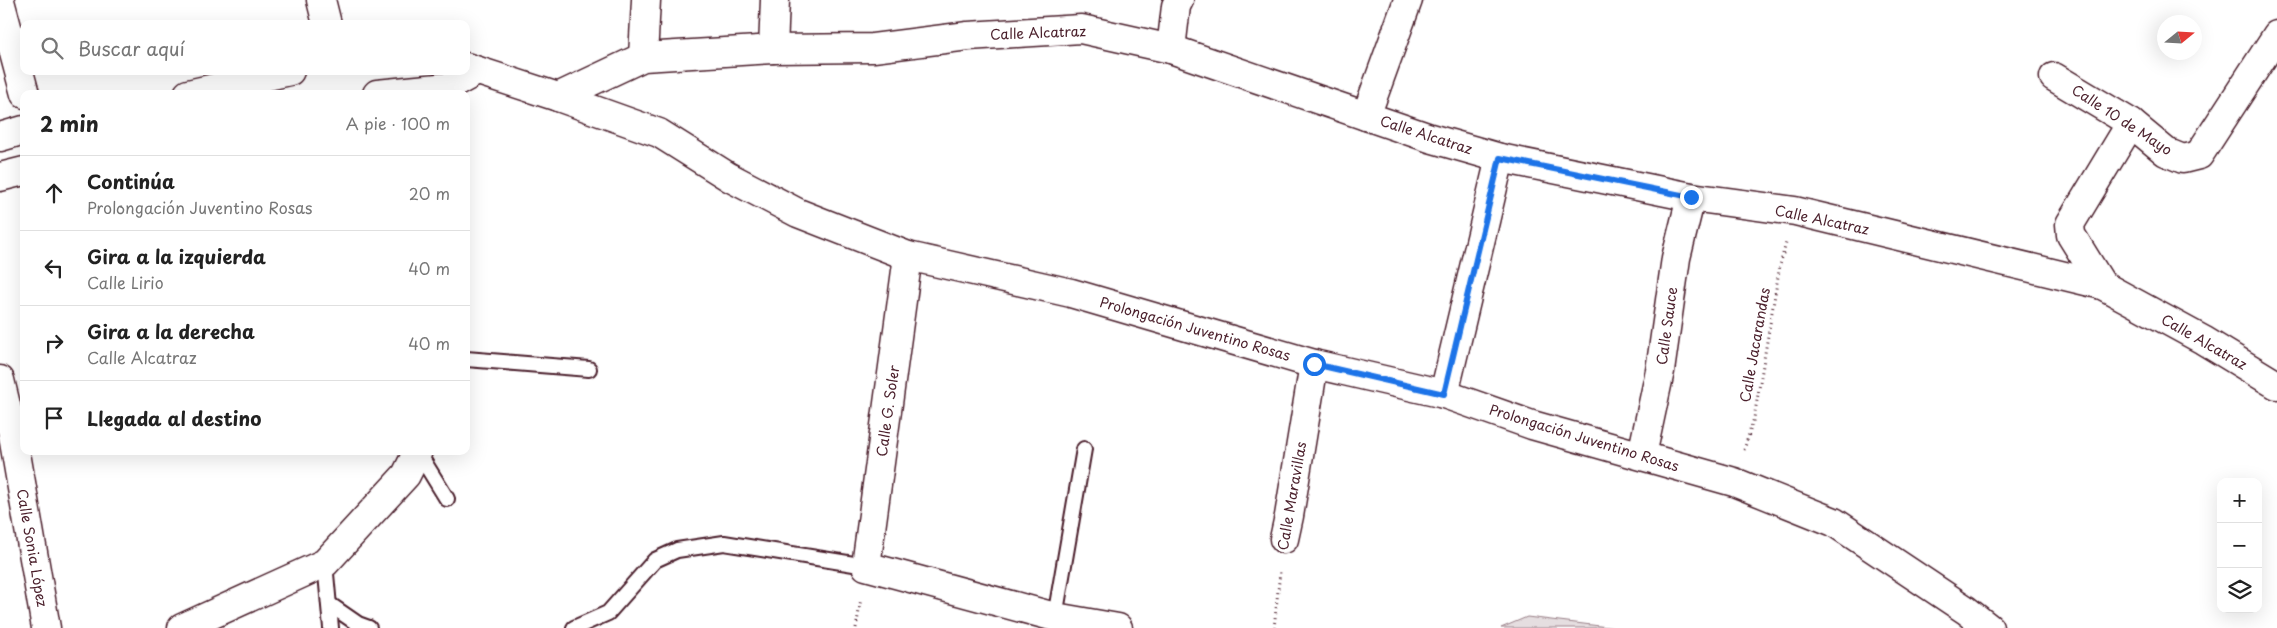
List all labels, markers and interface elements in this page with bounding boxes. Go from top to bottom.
north arrow [2157,15,2202,60]
search box [20,20,470,75]
street label: Calle Alcatraz [990,20,1087,45]
icon: search [38,34,66,62]
text: Buscar aquí [78,34,185,62]
street label: Calle 10 de Mayo [2068,79,2177,160]
text: 2 min [40,107,99,139]
street label: Calle Alcatraz [1377,110,1475,159]
text: A pie · 100 m [346,111,450,135]
text: Continúa [87,167,175,195]
icon: ahead [40,179,68,207]
text: 20 m [409,181,450,205]
route end [1680,186,1703,209]
text: Prolongación Juventino Rosas [87,195,312,219]
street label: Calle Alcatraz [1773,199,1871,240]
text: Gira a la izquierda [87,242,266,270]
icon: left [40,254,68,282]
text: 40 m [408,256,450,280]
text: Calle Lirio [87,270,164,294]
street label: Calle Sauce [1651,285,1682,366]
street label: Calle Jacarandas [1734,286,1775,404]
street label: Prolongación Juventino Rosas [1097,291,1293,366]
street label: Calle Alcatraz [2158,309,2251,375]
text: Gira a la derecha [87,317,255,345]
icon: right [40,329,68,357]
text: 40 m [408,331,450,355]
text: Calle Alcatraz [87,345,197,369]
route start [1303,353,1326,376]
street label: Calle G. Soler [871,363,904,458]
street label: Prolongación Juventino Rosas [1487,399,1682,476]
icon: arrive [40,404,68,432]
text: Llegada al destino [87,404,261,432]
street label: Calle Maravillas [1272,440,1311,552]
map controls [2217,478,2262,613]
button: + [2217,478,2262,523]
street label: Calle Sonia López [12,487,53,609]
button: − [2217,523,2262,568]
button: layers [2217,568,2262,613]

